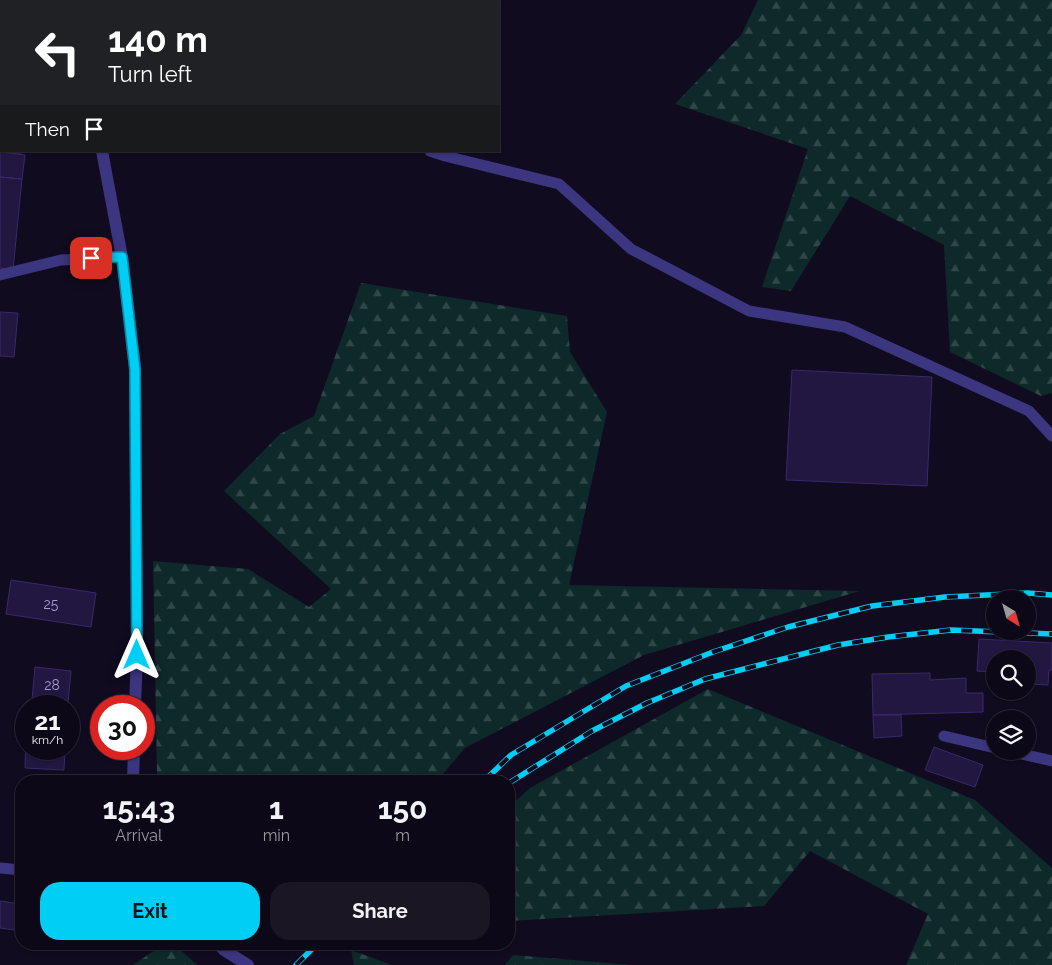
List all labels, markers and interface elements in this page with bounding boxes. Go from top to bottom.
text: 140 m [108,19,208,60]
icon: left [25,20,90,85]
text: Turn left [108,61,192,87]
icon: arrive [80,115,108,143]
text: Then [25,118,70,140]
pin [70,237,112,279]
icon: arrive [77,244,105,272]
north arrow [986,590,1036,640]
map controls [986,590,1036,760]
house number: 25 [44,596,59,612]
position arrow [110,628,162,680]
button: search [986,650,1036,700]
house number: 28 [44,677,60,693]
speed limit sign: 30 [90,695,155,760]
text: 21 [34,706,61,736]
button: layers [986,710,1036,760]
text: km/h [32,733,63,747]
text: 15:43 [102,791,175,826]
text: 1 [269,791,284,826]
text: 150 [378,791,428,826]
text: Arrival [115,826,162,845]
text: min [263,826,290,845]
text: m [395,826,410,845]
button: Exit [40,882,260,940]
button: Share [270,882,490,940]

